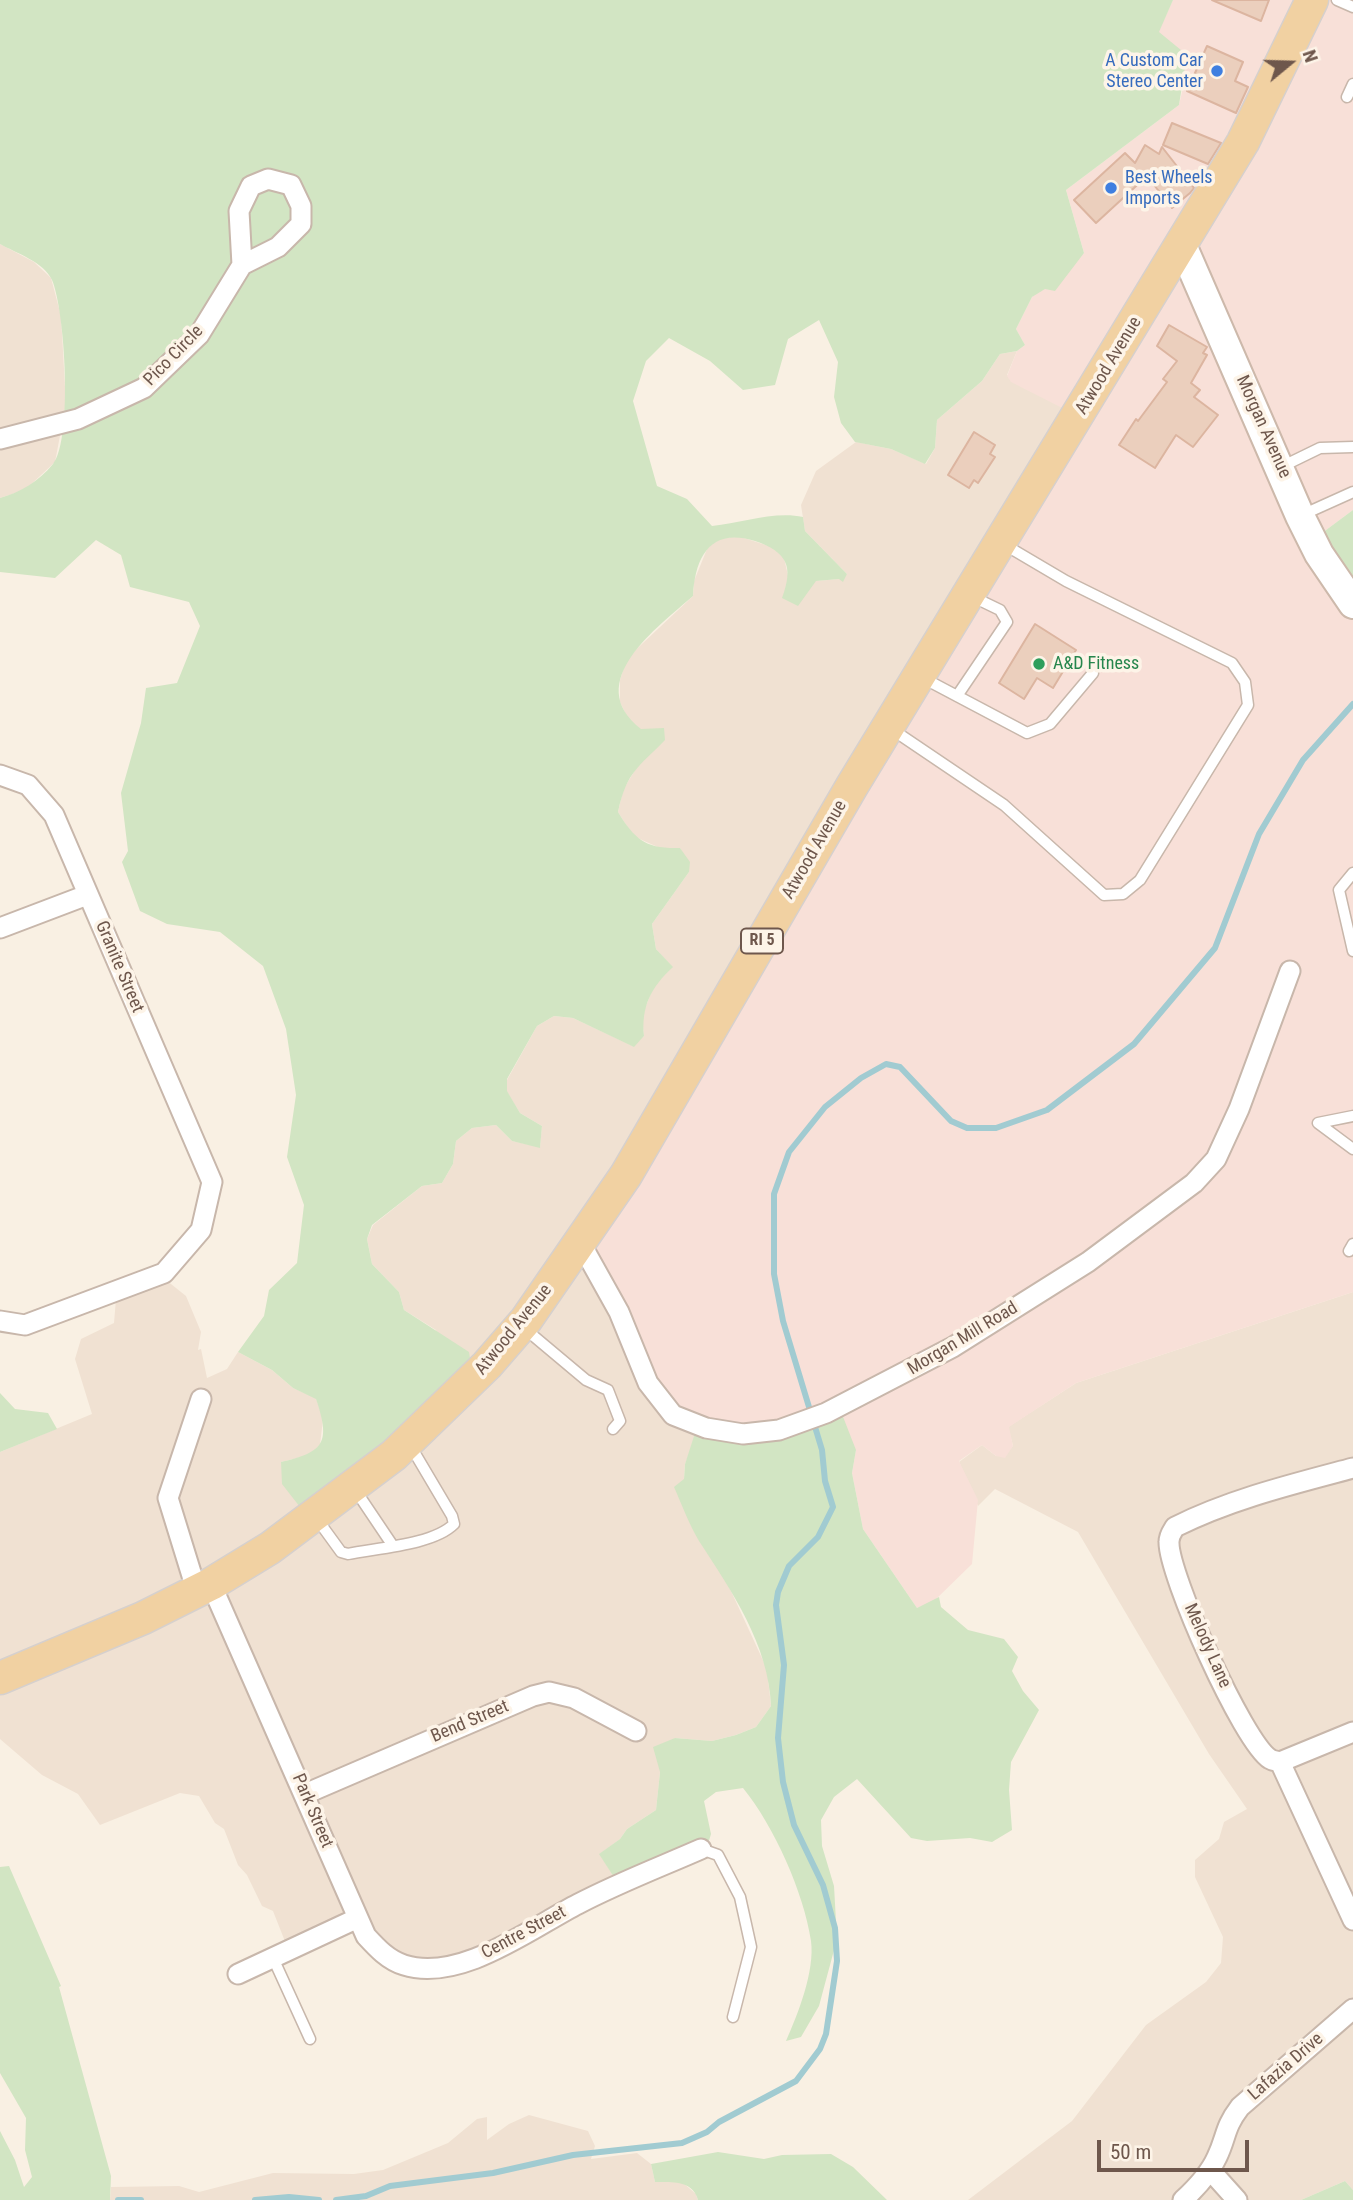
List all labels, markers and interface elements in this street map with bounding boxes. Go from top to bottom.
north arrow [1255,28,1325,98]
text: N [1298,47,1323,65]
place label: A Custom Car Stereo Center [1105,50,1203,92]
marker: A Custom Car Stereo Center [1209,63,1225,79]
place label: Best Wheels Imports [1125,167,1213,210]
marker: Best Wheels Imports [1103,180,1119,196]
street label: Atwood Avenue [1071,313,1147,419]
street label: Pico Circle [140,321,208,391]
street label: Morgan Avenue [1231,372,1295,482]
place label: A&D Fitness [1053,653,1139,675]
marker: A&D Fitness [1031,656,1047,672]
street label: Atwood Avenue [778,797,852,903]
street label: Granite Street [90,918,148,1016]
road number: RI 5 [741,928,783,953]
street label: Atwood Avenue [471,1280,557,1380]
street label: Morgan Mill Road [904,1298,1022,1380]
street label: Melody Lane [1179,1600,1235,1692]
street label: Bend Street [428,1696,512,1748]
street label: Park Street [287,1771,337,1851]
street label: Centre Street [478,1902,570,1964]
street label: Lafazia Drive [1244,2029,1328,2105]
scale bar [1101,2126,1253,2170]
text: 50 m [1110,2140,1151,2164]

